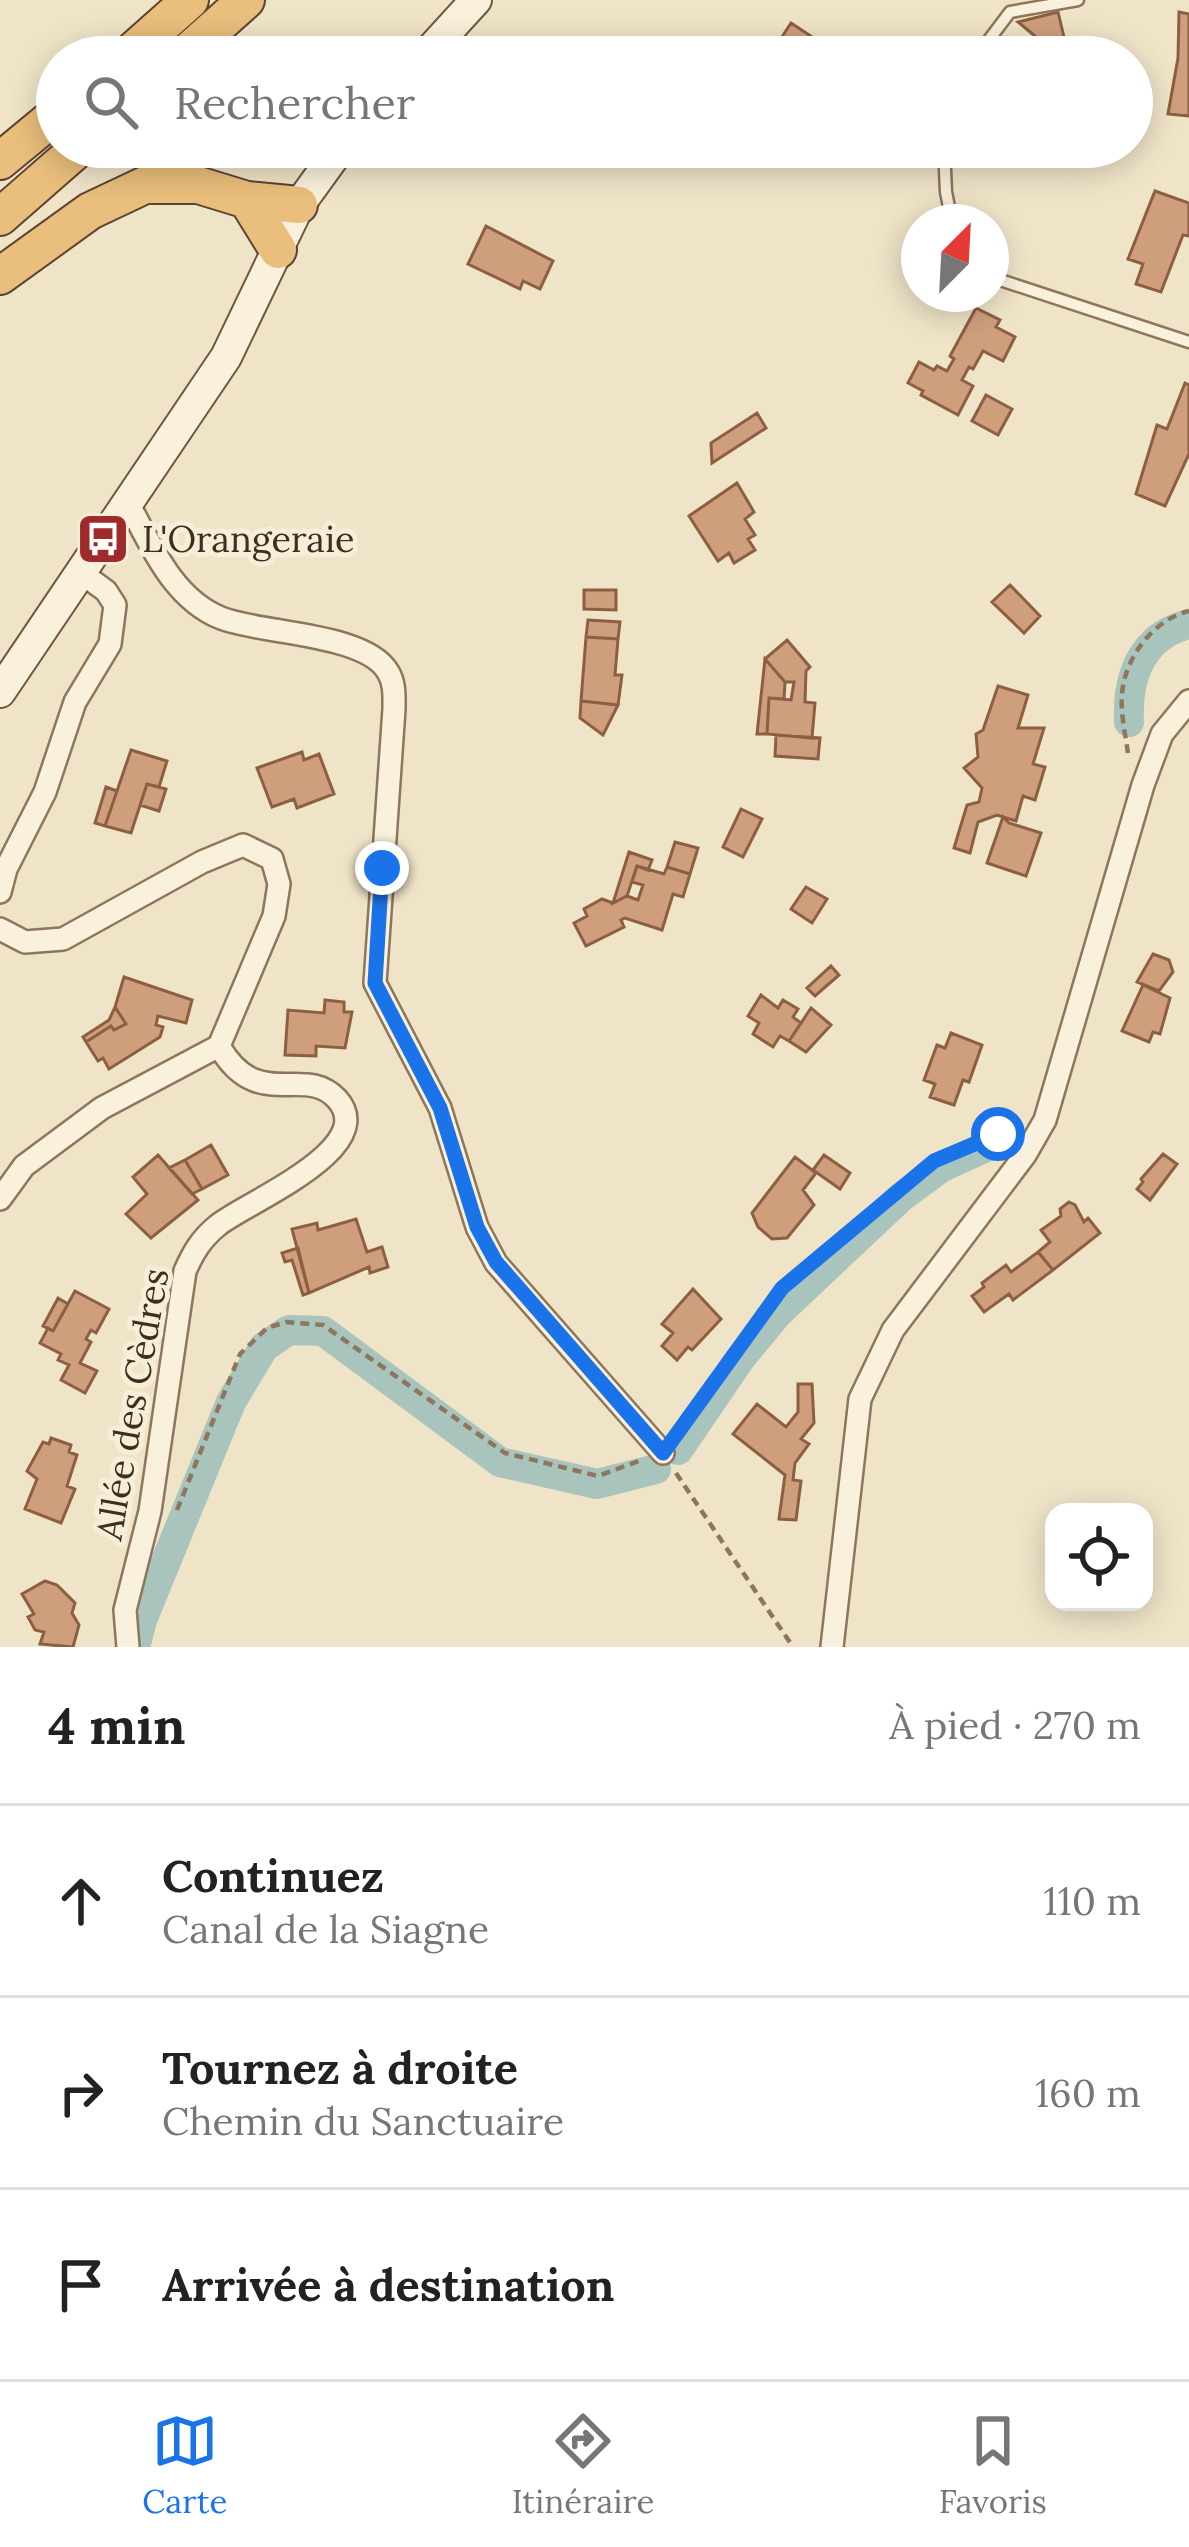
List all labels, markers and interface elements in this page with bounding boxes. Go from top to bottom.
search box [36,36,1153,168]
icon: search [78,69,144,135]
text: Rechercher [174,74,415,131]
north arrow [901,204,1009,312]
bus stop icon: L'Orangeraie [75,511,131,567]
place label: L'Orangeraie [142,516,355,562]
route end [355,841,409,895]
route start [971,1107,1025,1161]
street label: Allée des Cèdres [85,1265,179,1544]
map controls [1045,1503,1153,1611]
button: locate [1045,1503,1153,1611]
text: 4 min [48,1693,185,1758]
text: À pied · 270 m [889,1700,1141,1750]
text: Continuez [162,1847,384,1904]
icon: ahead [48,1868,114,1934]
text: 110 m [1043,1876,1141,1926]
text: Canal de la Siagne [162,1904,489,1954]
text: Tournez à droite [162,2039,518,2096]
icon: right [48,2060,114,2126]
text: 160 m [1035,2068,1141,2118]
text: Chemin du Sanctuaire [162,2096,564,2146]
icon: arrive [48,2252,114,2318]
text: Arrivée à destination [162,2256,615,2313]
tab: Carte [142,2408,227,2522]
tab: Itinéraire [512,2408,654,2522]
tab: Favoris [939,2408,1047,2522]

